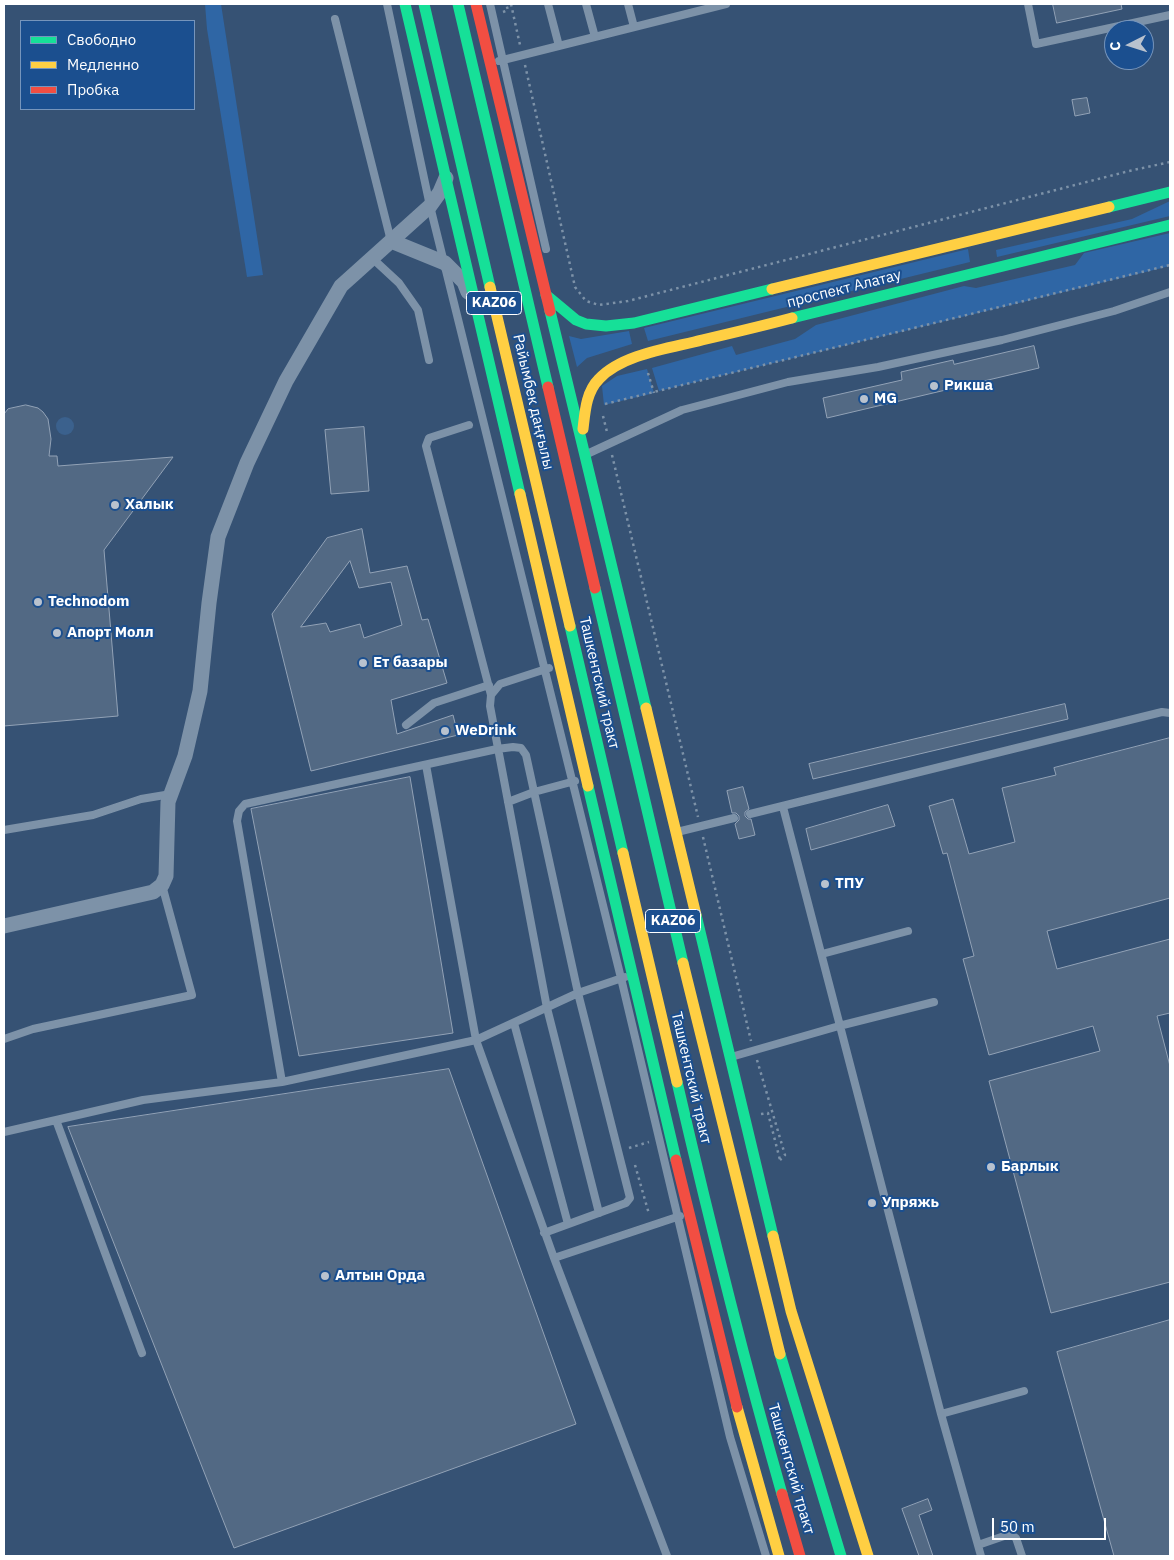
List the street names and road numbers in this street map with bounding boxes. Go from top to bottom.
street label: проспект Алатау [785,266,903,312]
road number: KАZ06 [466,292,522,314]
street label: Райымбек даңғылы [509,332,557,472]
street label: Ташкентский тракт [575,615,623,751]
road number: KАZ06 [646,909,700,932]
street label: Ташкентский тракт [667,1010,715,1146]
street label: Ташкентский тракт [764,1401,818,1537]

